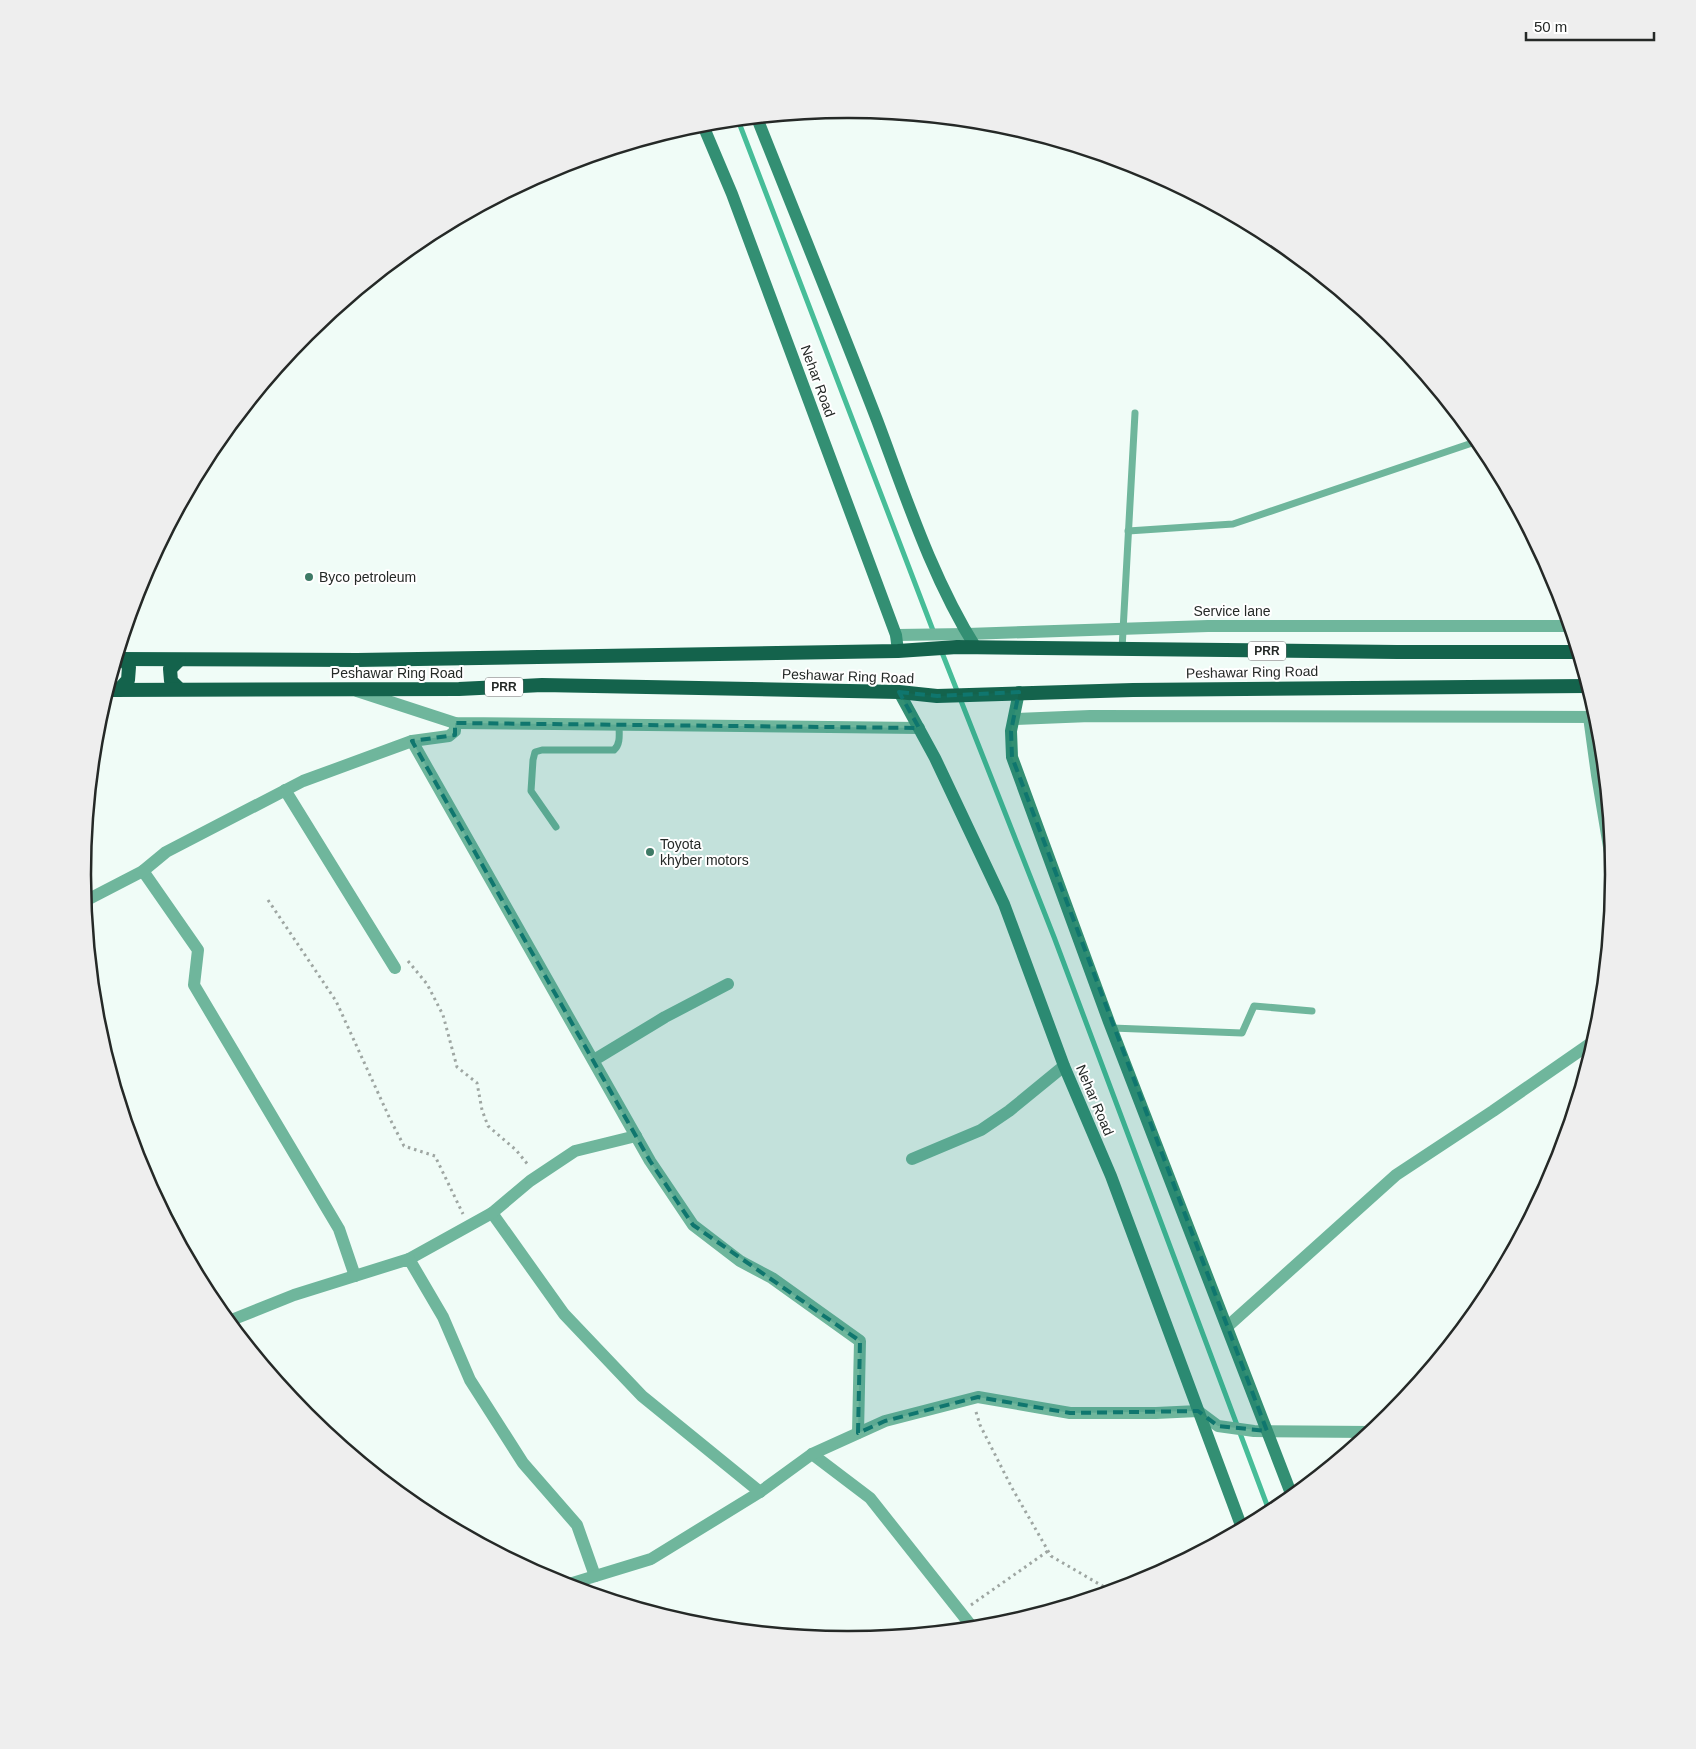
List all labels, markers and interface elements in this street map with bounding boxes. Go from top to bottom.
scale bar [1526,10,1654,42]
text: 50 m [1534,18,1567,35]
street label: Nehar Road [798,343,838,419]
place label: Byco petroleum [319,569,416,585]
marker: Byco petroleum [303,571,315,583]
street label: Service lane [1193,603,1271,619]
road number: PRR [1248,641,1286,660]
street label: Peshawar Ring Road [1186,663,1318,681]
street label: Peshawar Ring Road [331,665,463,681]
street label: Peshawar Ring Road [782,666,914,686]
road number: PRR [485,678,523,696]
place label: Toyota khyber motors [660,836,749,868]
marker: Toyota khyber motors [644,846,656,858]
street label: Nehar Road [1073,1062,1117,1138]

